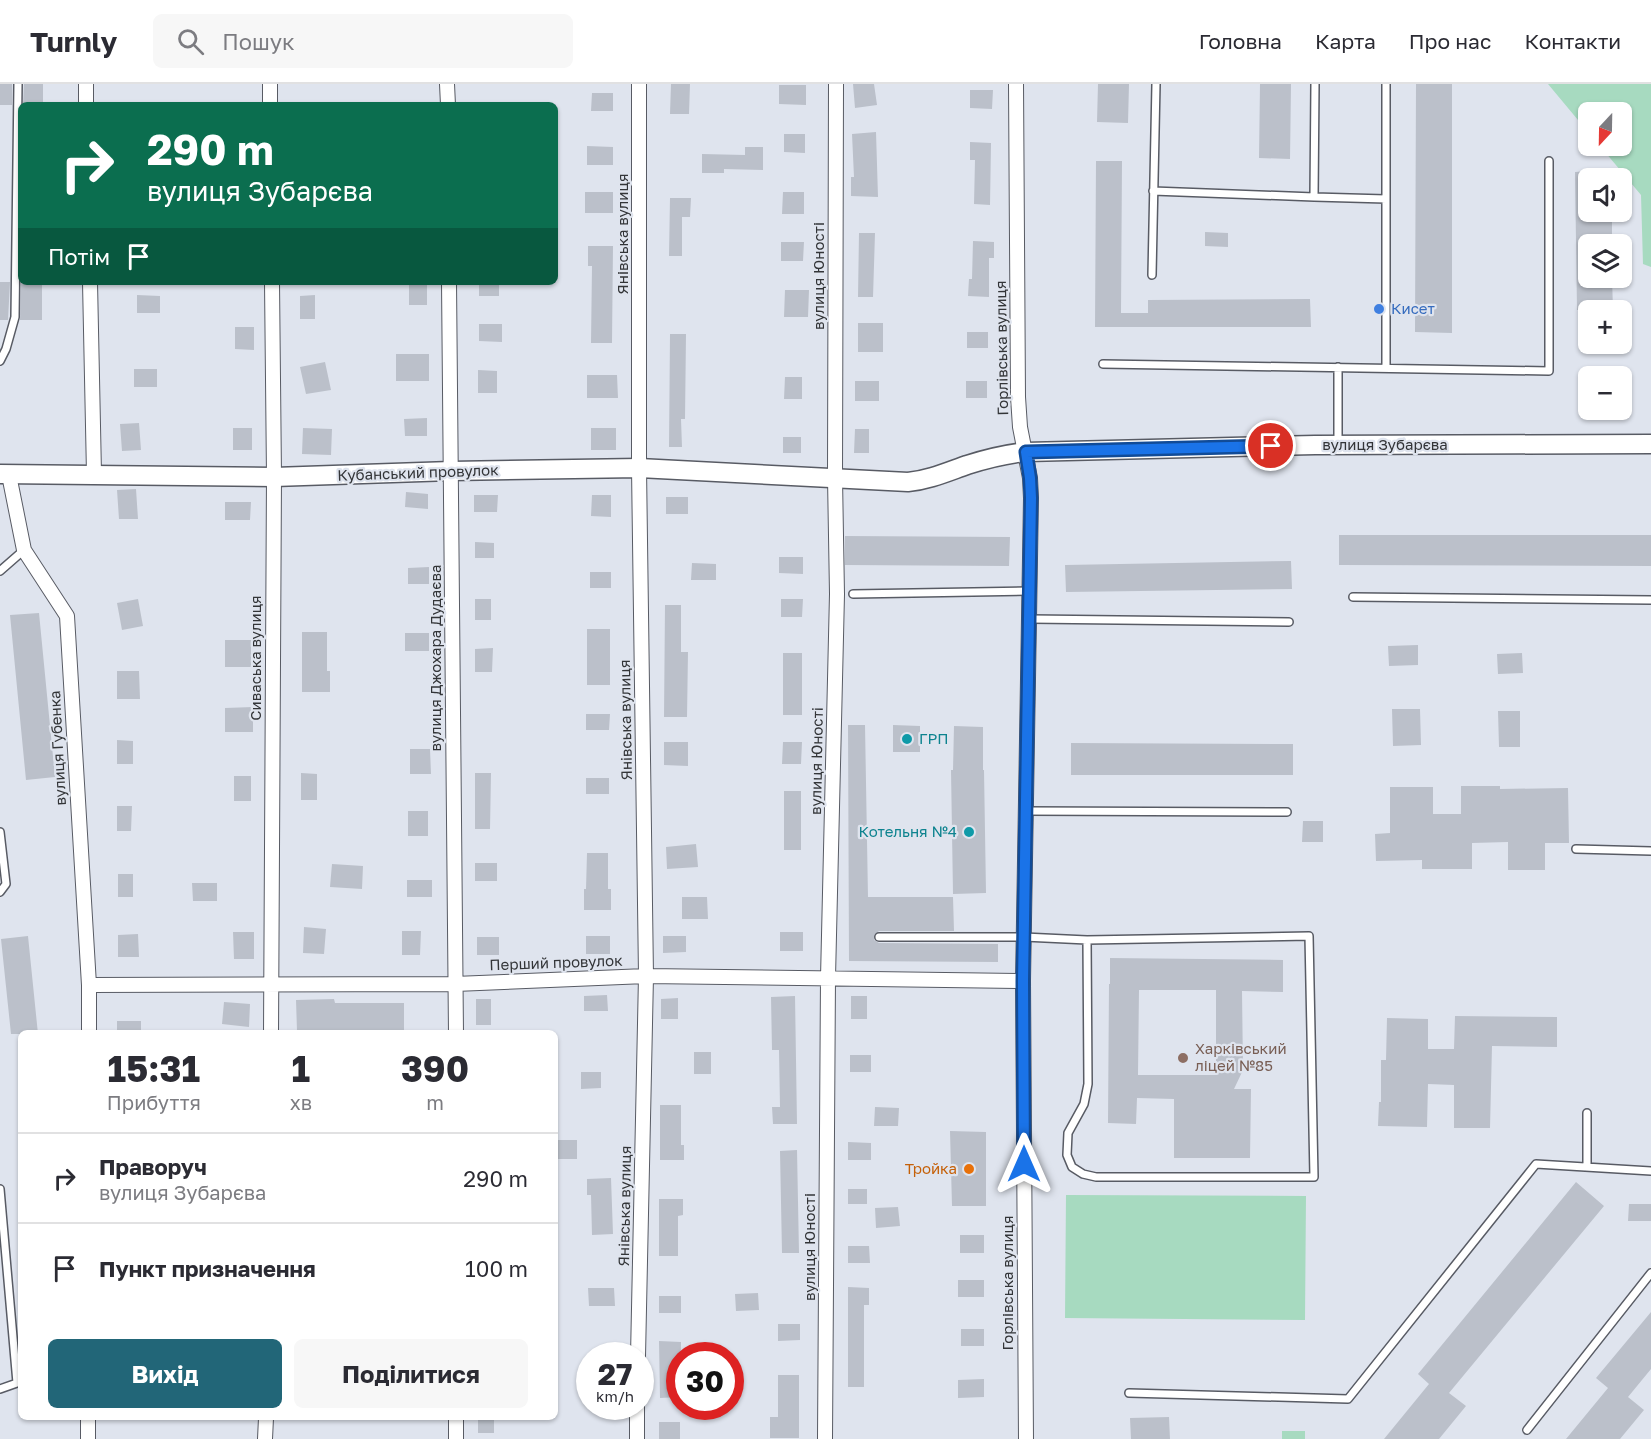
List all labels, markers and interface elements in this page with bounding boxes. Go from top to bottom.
search box [153,14,573,68]
text: Turnly [30,25,117,58]
icon: search [174,25,207,58]
text: Пошук [222,28,295,55]
text: Головна [1199,28,1282,54]
text: Карта [1315,28,1376,54]
text: Про нас [1409,28,1491,54]
text: Контакти [1524,28,1621,54]
north arrow [1578,102,1632,156]
map controls [1578,102,1632,420]
text: 290 m [147,124,274,174]
icon: right [48,126,126,204]
button: sound [1578,168,1632,222]
street label: Янівська вулиця [613,174,631,294]
text: вулиця Зубарєва [147,175,373,207]
street label: вулиця Юності [809,222,827,330]
button: layers [1578,234,1632,288]
icon: arrive [122,240,155,273]
text: Потім [48,243,110,270]
street label: Горлівська вулиця [991,280,1011,416]
place label: Кисет [1391,299,1435,317]
button: + [1578,300,1632,354]
marker: Кисет [1372,302,1386,316]
button: − [1578,366,1632,420]
pin [1245,420,1296,471]
icon: arrive [1254,429,1287,462]
street label: вулиця Зубарєва [1322,435,1448,453]
street label: Кубанський провулок [337,460,499,484]
street label: вулиця Джохара Дудаєва [426,565,444,751]
street label: Сиваська вулиця [246,595,264,721]
street label: Янівська вулиця [615,659,635,781]
street label: вулиця Губенка [45,690,69,806]
street label: вулиця Юності [806,707,826,815]
place label: ГРП [919,729,948,747]
marker: ГРП [900,732,914,746]
place label: Котельня №4 [859,822,957,840]
marker: Котельня №4 [962,825,976,839]
street label: Перший провулок [489,951,623,973]
place label: Харківський ліцей №85 [1195,1039,1287,1074]
text: 15:31 [108,1047,200,1090]
text: 1 [292,1047,310,1090]
text: 390 [401,1047,469,1090]
marker: Харківський ліцей №85 [1176,1051,1190,1065]
text: Прибуття [107,1090,201,1114]
text: хв [290,1090,312,1114]
text: m [426,1090,444,1114]
position arrow [992,1132,1056,1196]
street label: Янівська вулиця [614,1145,634,1267]
text: Праворуч [99,1153,207,1180]
place label: Тройка [905,1159,957,1177]
icon: right [48,1162,81,1195]
marker: Тройка [962,1162,976,1176]
text: 290 m [463,1165,528,1192]
text: вулиця Зубарєва [99,1180,266,1204]
street label: вулиця Юності [800,1193,818,1301]
street label: Горлівська вулиця [998,1215,1016,1351]
icon: arrive [48,1252,81,1285]
text: Пункт призначення [99,1255,316,1282]
text: 100 m [465,1255,528,1282]
button: Вихід [48,1339,282,1408]
button: Поділитися [294,1339,528,1408]
speed limit sign: 30 [666,1342,744,1420]
text: 27 [598,1356,632,1392]
text: km/h [596,1387,634,1405]

